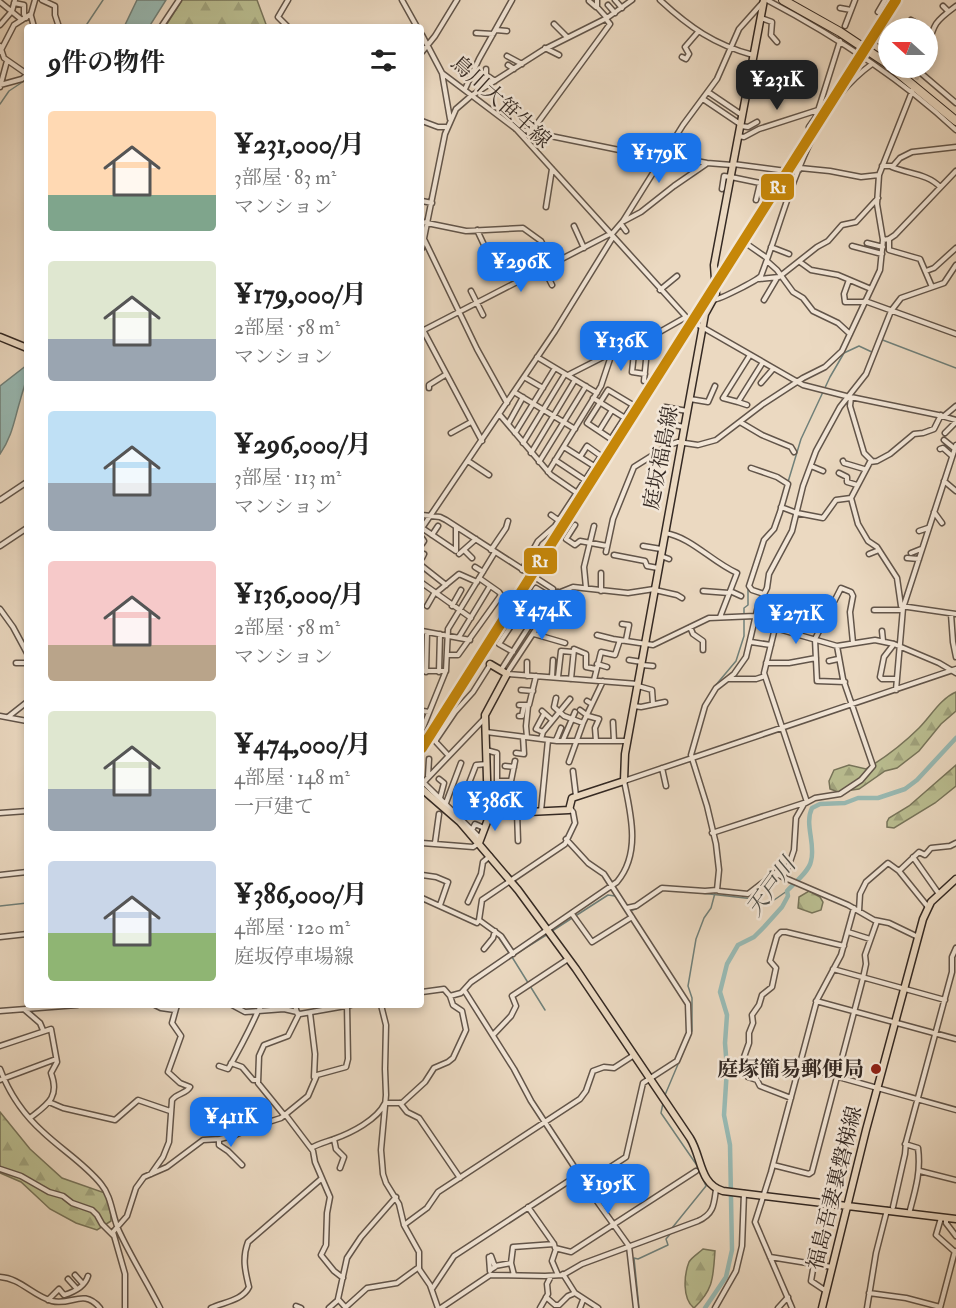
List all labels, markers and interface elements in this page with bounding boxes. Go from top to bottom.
north arrow [878,18,938,78]
map controls [878,18,938,78]
icon: filters [367,44,400,77]
text: 9件の物件 [48,47,165,79]
street label: 鳥川大笹生線 [445,50,557,154]
pin: ¥231K [735,60,819,111]
text: ¥231K [750,67,804,92]
text: ¥231,000/月 [234,129,365,161]
pin: ¥179K [617,133,701,184]
icon: home [96,135,168,207]
text: ¥179K [631,140,687,165]
text: 3部屋 · 83 m² [234,165,336,190]
line badge: R1 [760,173,795,201]
text: R1 [769,178,787,198]
text: マンション [234,194,333,219]
pin: ¥296K [479,242,563,293]
text: ¥296K [491,249,551,274]
text: ¥179,000/月 [234,279,367,311]
icon: home [96,285,168,357]
text: 2部屋 · 58 m² [234,315,340,340]
pin: ¥136K [579,321,663,372]
text: ¥136K [594,328,648,353]
text: マンション [234,344,333,369]
street label: 庭坂福島線 [638,404,684,512]
text: ¥296,000/月 [234,429,372,461]
icon: home [96,435,168,507]
text: 3部屋 · 113 m² [234,465,341,490]
text: マンション [234,494,333,519]
line badge: R1 [523,547,558,575]
text: R1 [531,552,549,572]
text: ¥136,000/月 [234,579,365,611]
icon: home [96,585,168,657]
pin: ¥474K [500,590,584,641]
pin: ¥271K [754,594,838,645]
text: ¥474K [513,597,571,622]
text: ¥271K [768,601,824,626]
text: 2部屋 · 58 m² [234,615,340,640]
text: マンション [234,644,333,669]
text: ¥474,000/月 [234,729,372,761]
icon: home [96,735,168,807]
text: 4部屋 · 148 m² [234,765,350,790]
pin: ¥386K [453,781,537,832]
text: ¥386K [467,788,523,813]
text: 一戸建て [234,794,314,819]
water label: 天戸川 [740,850,803,922]
text: ¥386,000/月 [234,879,368,911]
icon: home [96,885,168,957]
text: 4部屋 · 120 m² [234,915,350,940]
text: 庭坂停車場線 [234,944,354,969]
place label: 庭塚簡易郵便局 [717,1056,864,1083]
marker: 庭塚簡易郵便局 [869,1062,883,1076]
pin: ¥411K [189,1097,273,1148]
street label: 福島吾妻裏磐梯線 [802,1103,868,1273]
text: ¥411K [204,1104,258,1129]
pin: ¥195K [566,1164,650,1215]
text: ¥195K [580,1171,636,1196]

